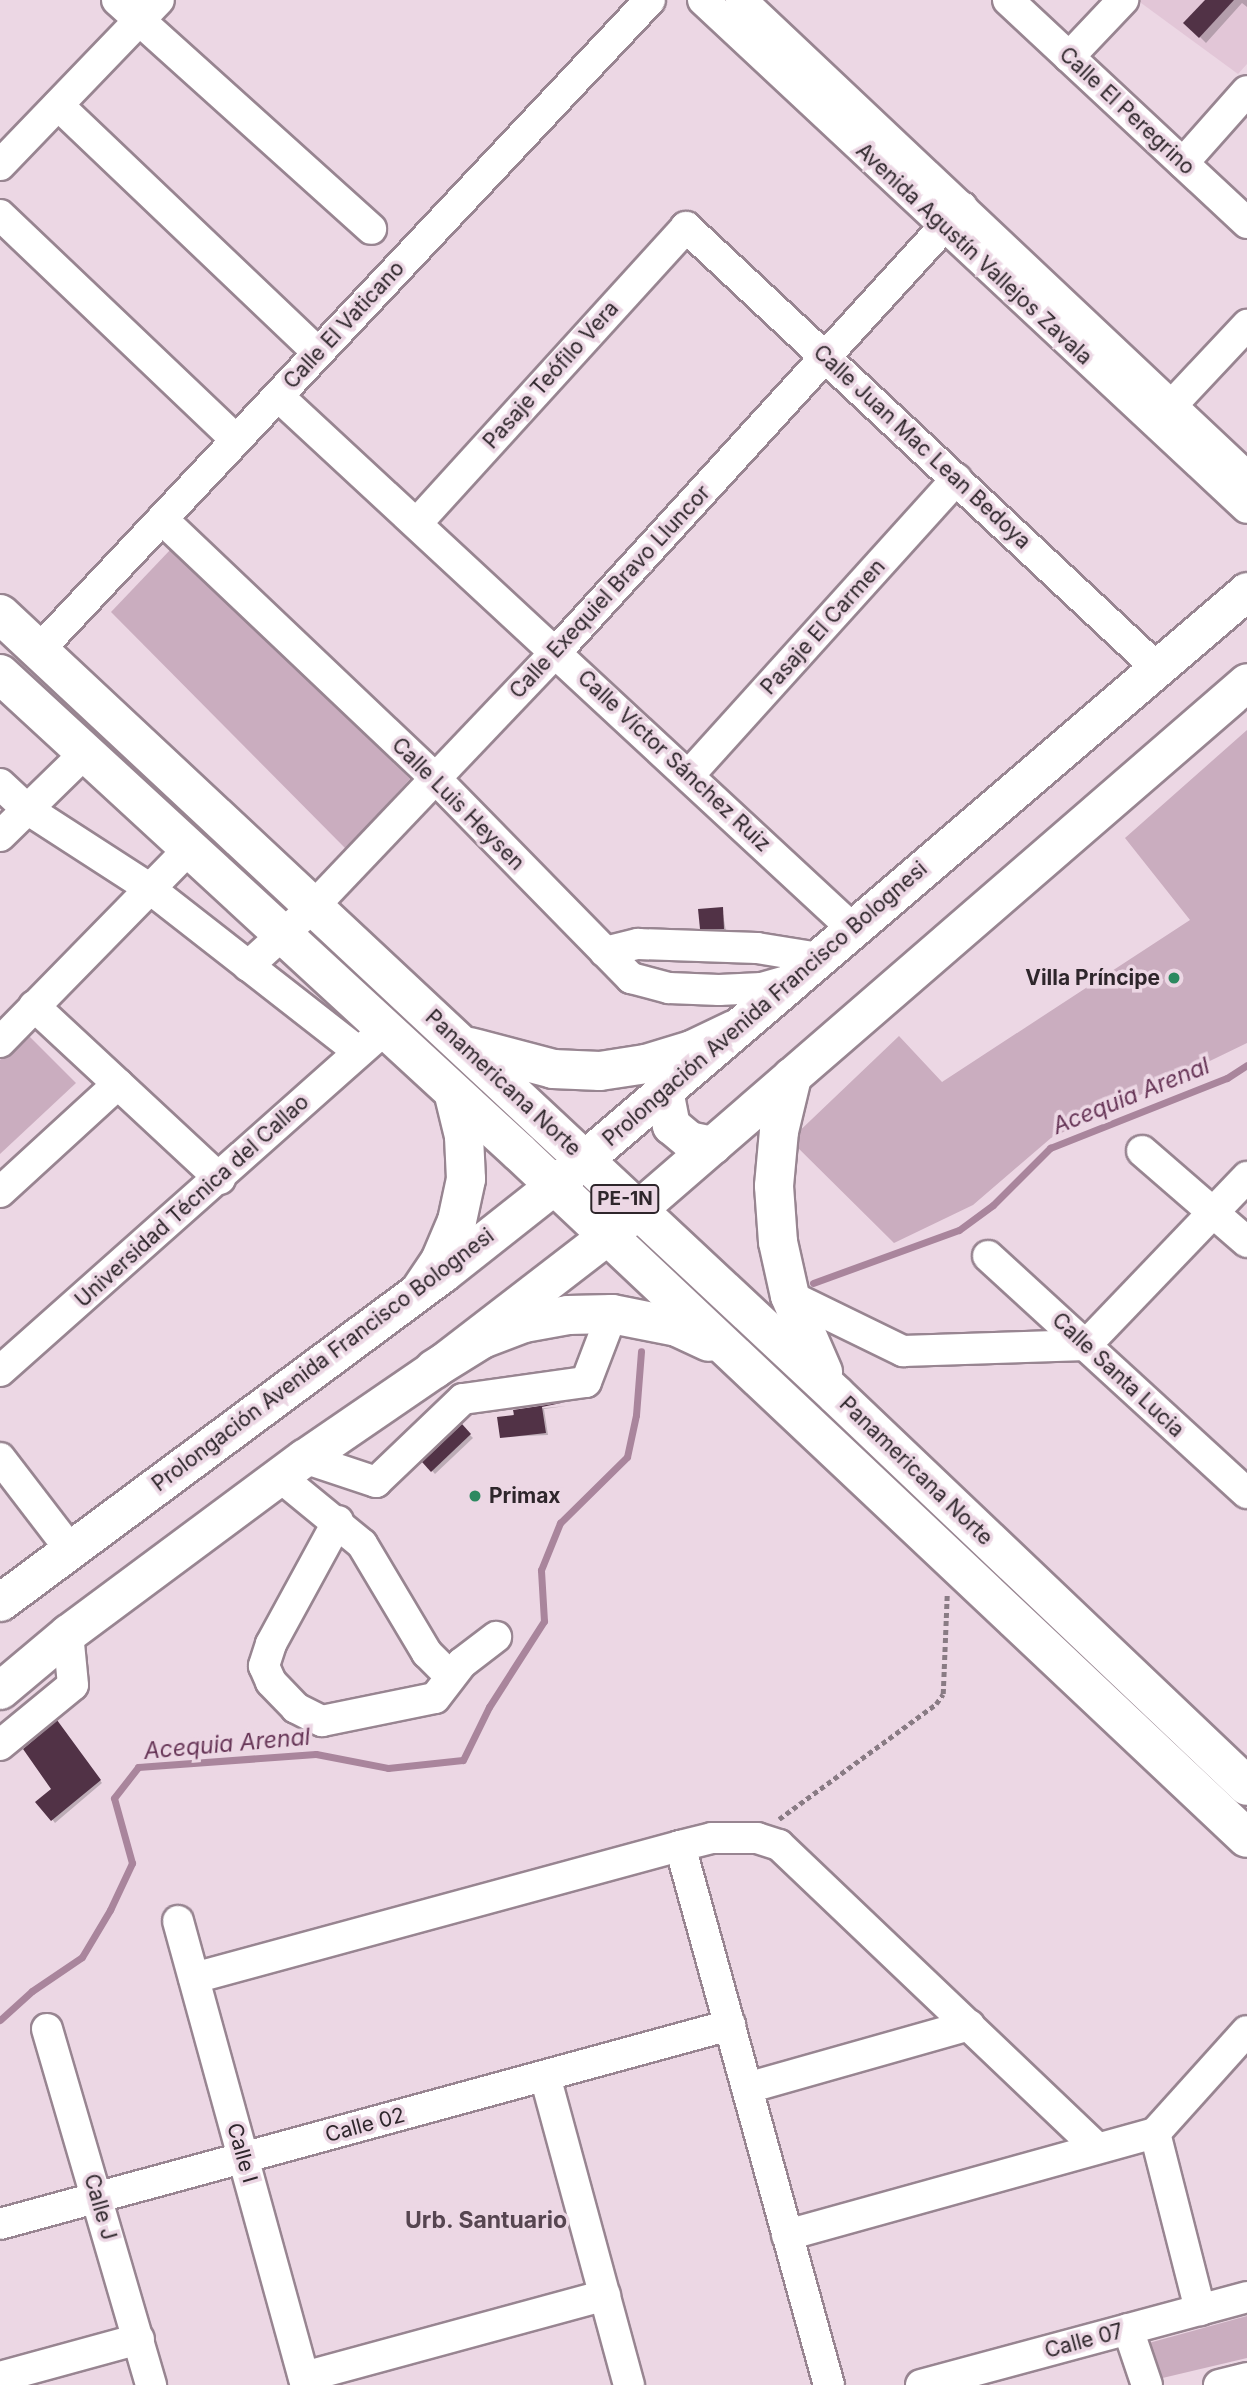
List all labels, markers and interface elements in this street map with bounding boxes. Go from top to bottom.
street label: Calle El Peregrino [1054,42,1200,180]
street label: Avenida Agustín Vallejos Zavala [851,138,1097,370]
street label: Calle El Vaticano [278,256,410,394]
street label: Pasaje Teófilo Vera [478,296,624,454]
street label: Calle Juan Mac Lean Bedoya [808,340,1036,554]
street label: Calle Exequiel Bravo Lluncor [505,480,715,704]
street label: Pasaje El Carmen [756,554,890,700]
street label: Calle Víctor Sánchez Ruiz [572,665,776,857]
street label: Calle Luis Heysen [387,733,529,875]
street label: Prolongación Avenida Francisco Bolognesi [598,856,932,1152]
place label: Villa Príncipe [1025,965,1160,991]
marker: Villa Príncipe [1166,970,1182,986]
street label: Panamericana Norte [420,1005,586,1161]
water label: Acequia Arenal [1048,1052,1214,1140]
street label: Universidad Técnica del Callao [70,1089,314,1313]
road number: PE-1N [590,1184,660,1214]
street label: Prolongación Avenida Francisco Bolognesi [147,1223,499,1497]
street label: Calle Santa Lucia [1047,1307,1189,1443]
street label: Panamericana Norte [834,1391,998,1551]
place label: Primax [489,1483,561,1509]
marker: Primax [467,1488,483,1504]
water label: Acequia Arenal [143,1723,311,1765]
street label: Calle 02 [322,2102,408,2148]
street label: Calle I [221,2120,263,2186]
street label: Calle J [79,2171,121,2243]
district label: Urb. Santuario [405,2206,567,2234]
street label: Calle 07 [1042,2318,1126,2364]

